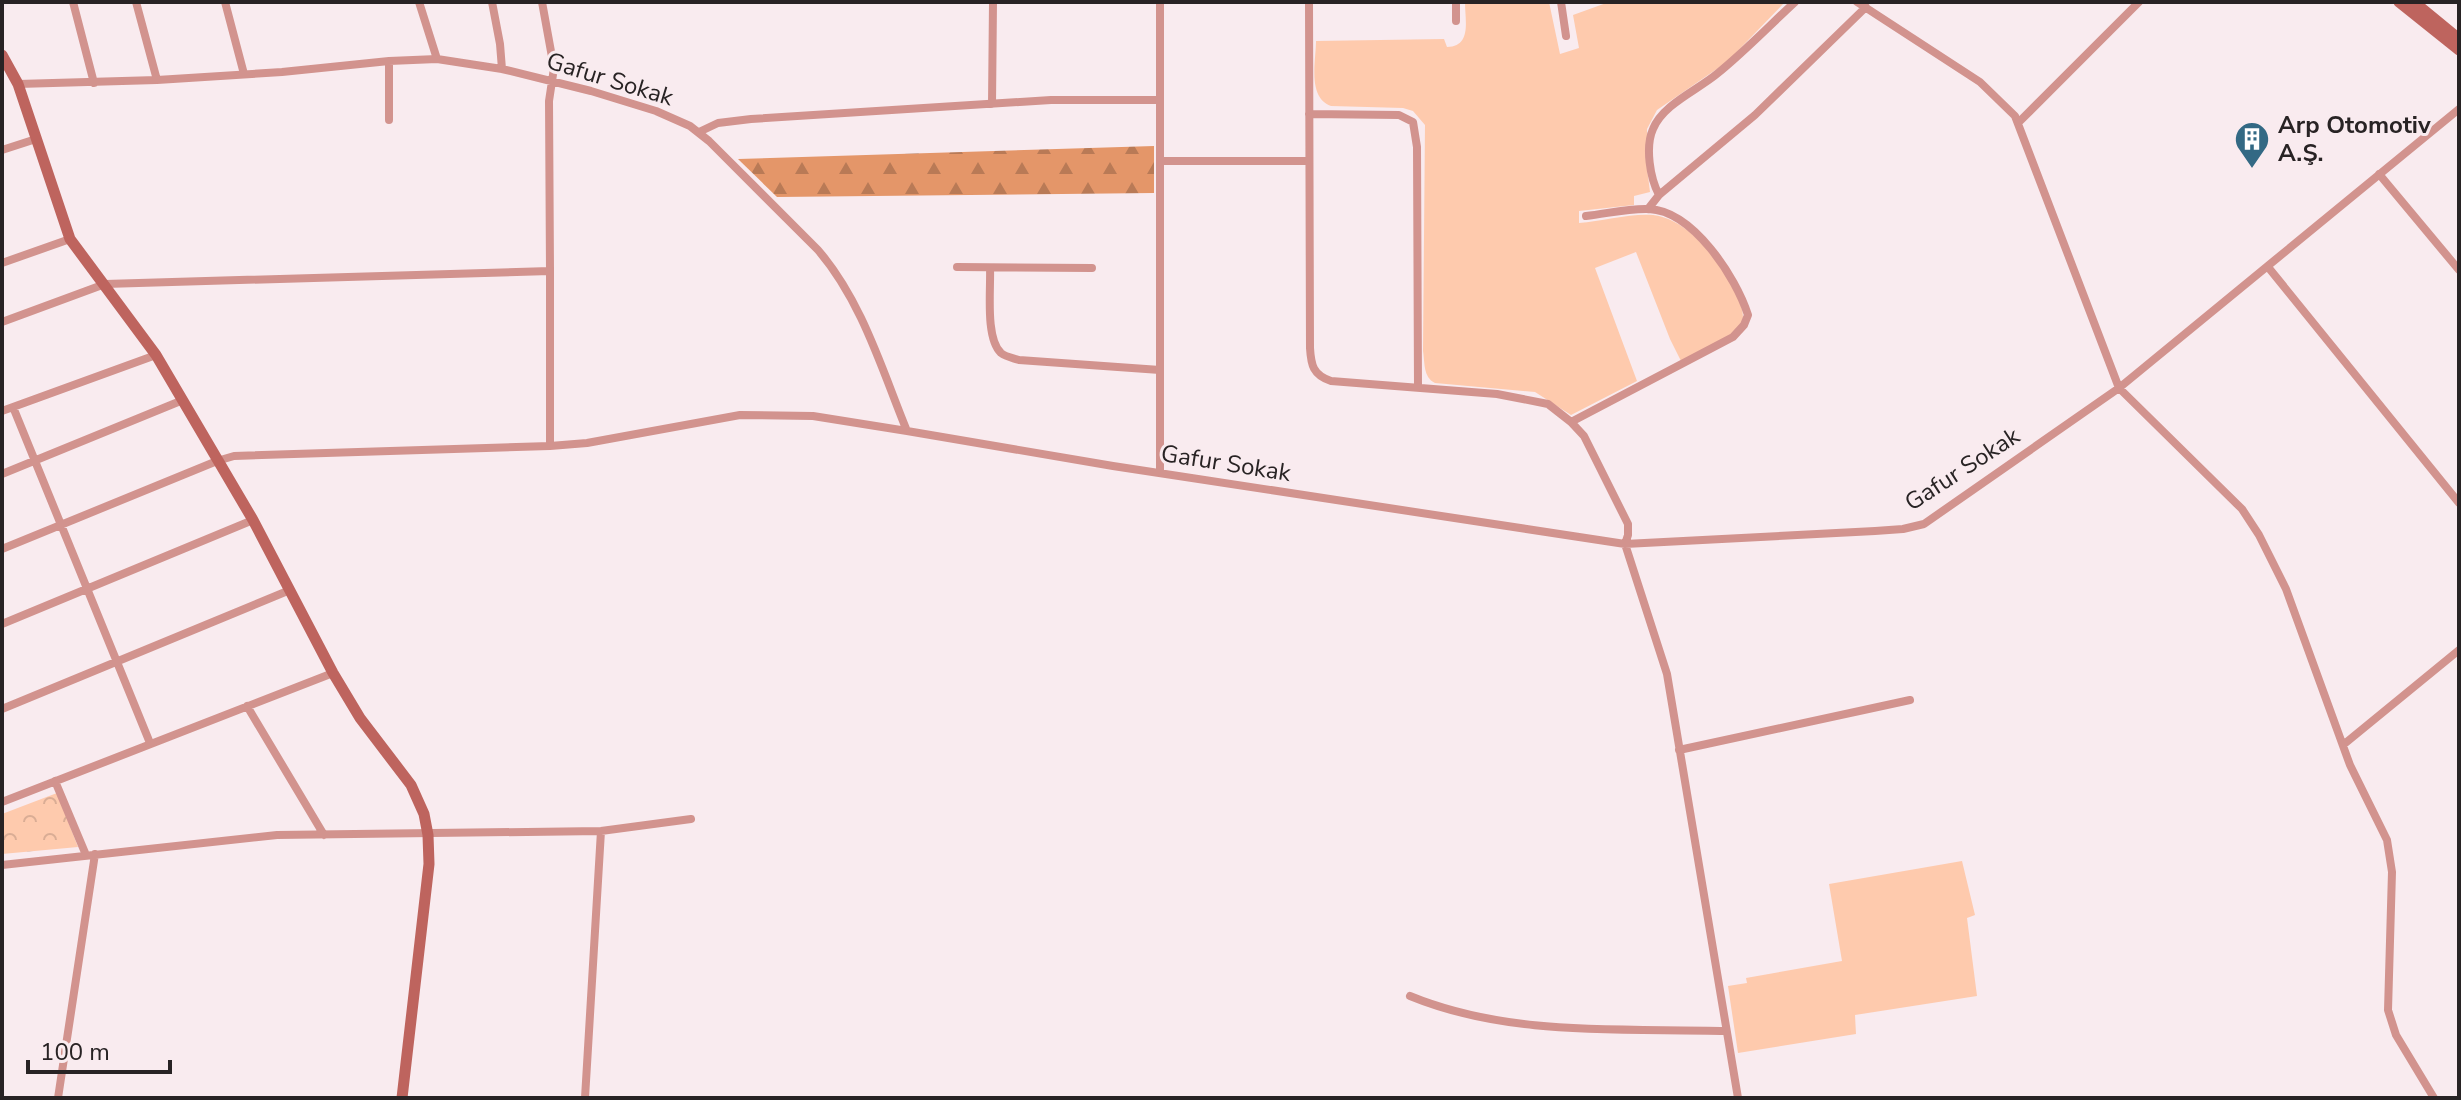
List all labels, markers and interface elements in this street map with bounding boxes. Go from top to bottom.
street label: Gafur Sokak [543,45,678,114]
place label: Arp Otomotiv A.Ş. [2278,109,2431,169]
building icon: Arp Otomotiv A.Ş. [2233,120,2271,170]
street label: Gafur Sokak [1898,419,2027,518]
street label: Gafur Sokak [1159,437,1294,489]
scale bar [28,1024,170,1074]
text: 100 m [40,1036,110,1068]

